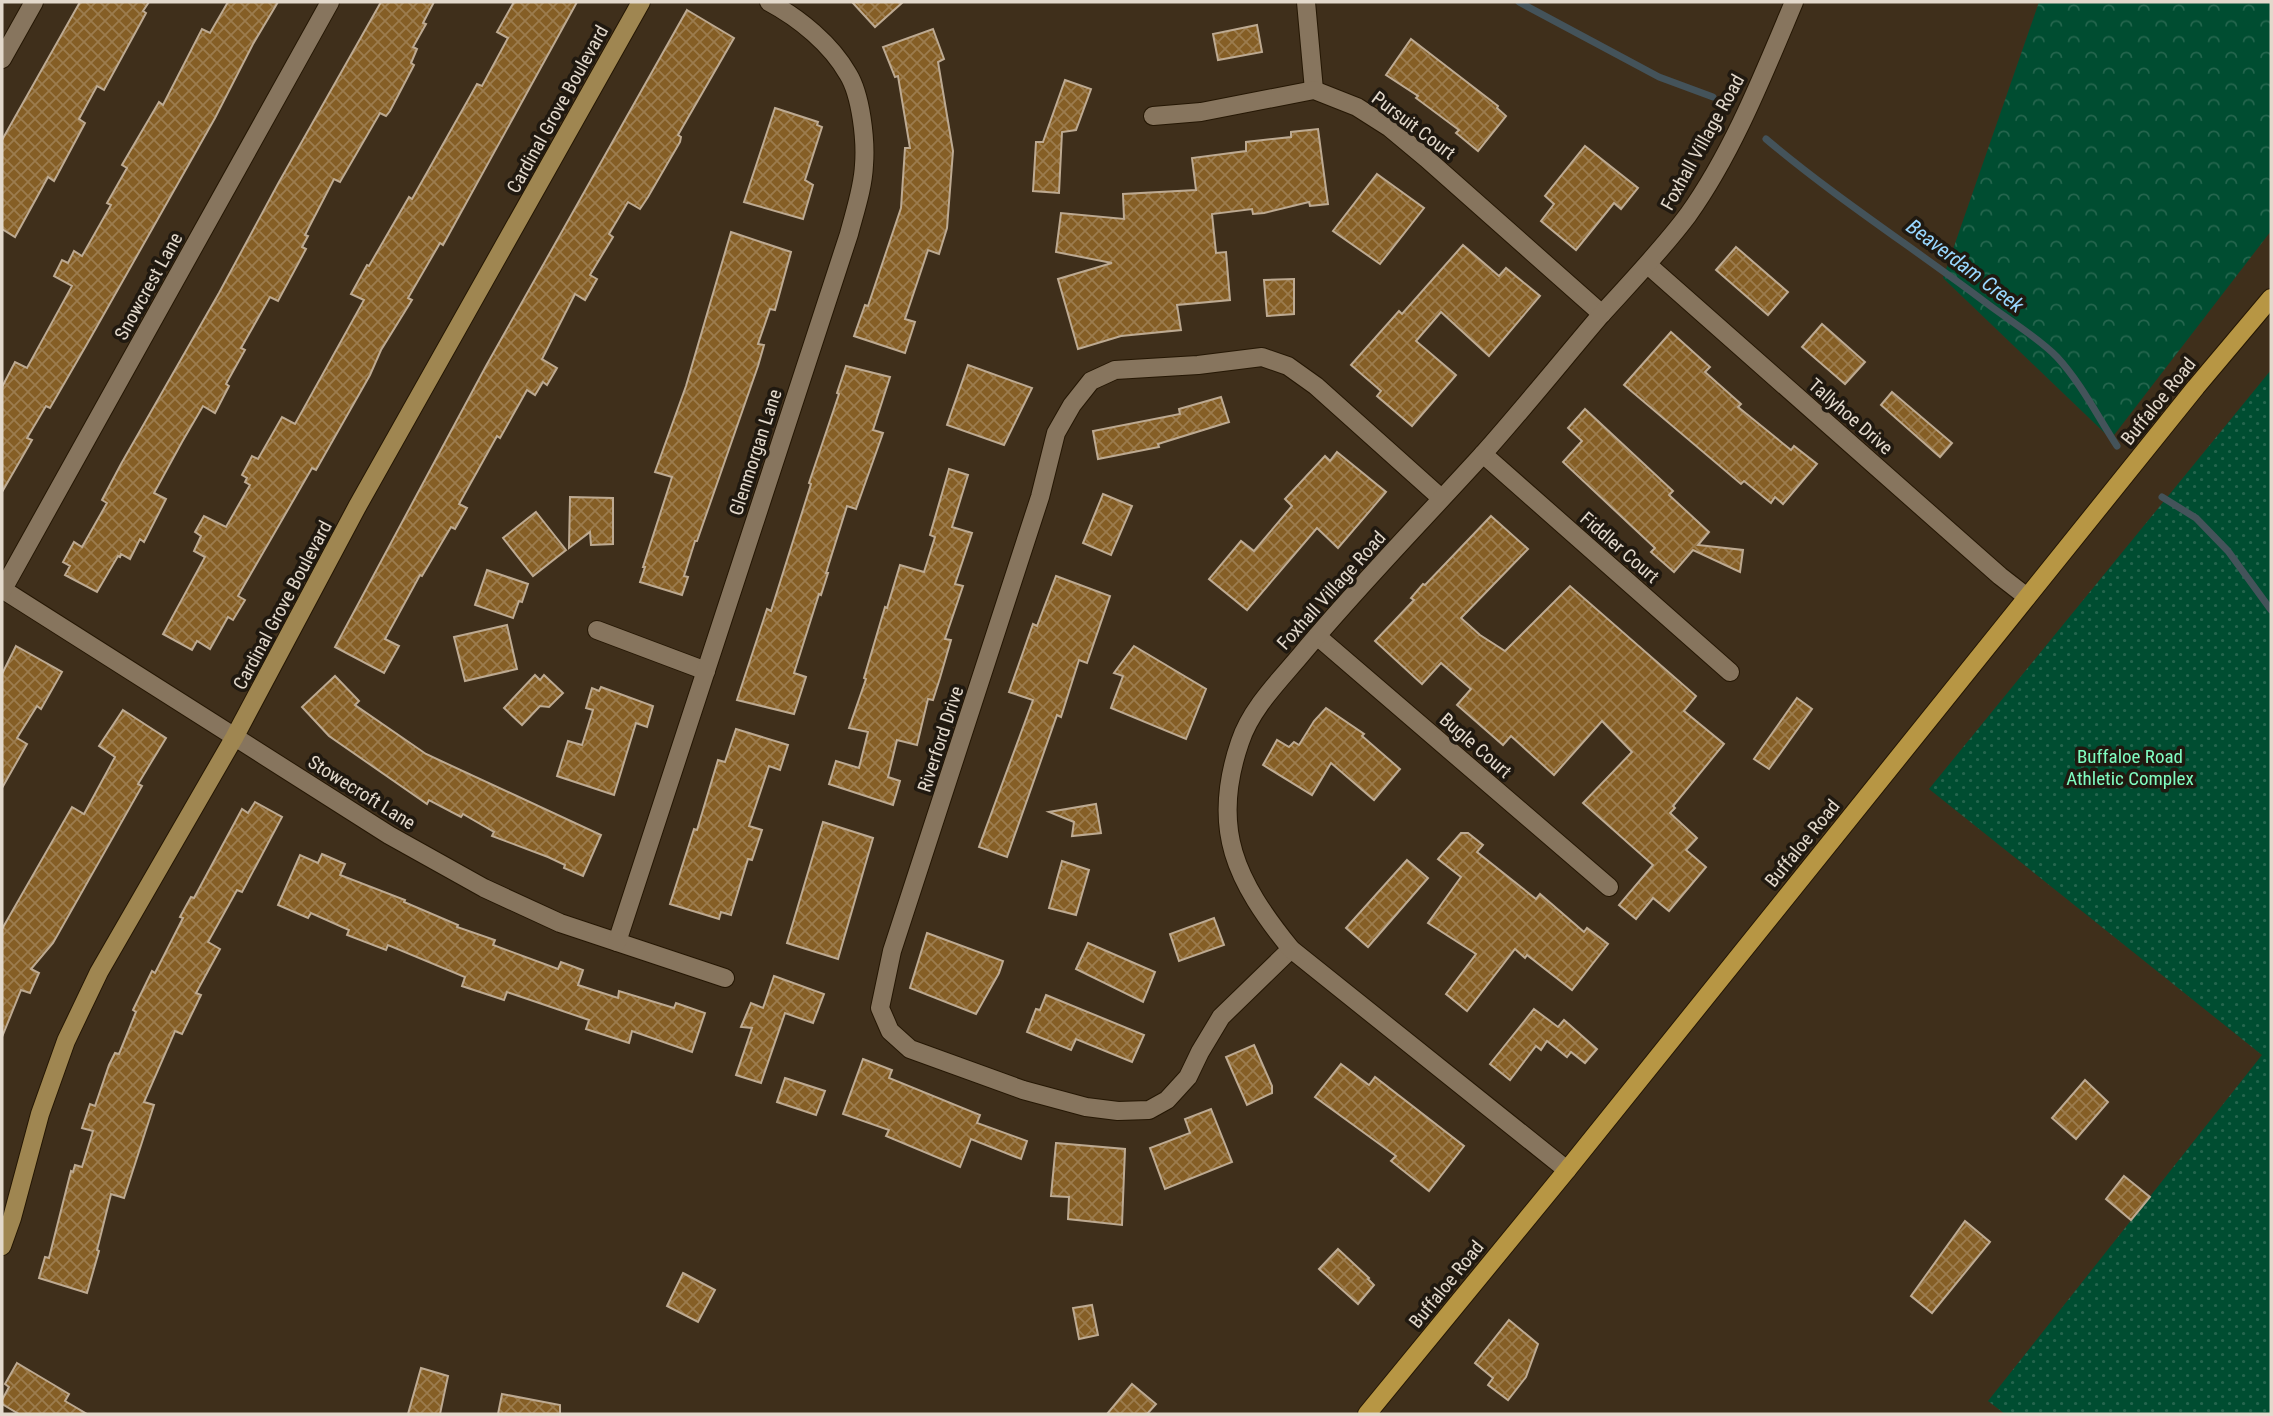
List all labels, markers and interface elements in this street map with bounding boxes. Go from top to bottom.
street label: Cardinal Grove Boulevard [502,21,613,197]
street label: Foxhall Village Road [1656,70,1749,214]
street label: Pursuit Court [1367,86,1460,164]
water label: Beaverdam Creek [1902,214,2029,318]
street label: Snowcrest Lane [109,228,187,344]
street label: Buffaloe Road [2116,353,2201,450]
street label: Tallyhoe Drive [1804,373,1898,459]
street label: Glenmorgan Lane [724,386,787,518]
street label: Fiddler Court [1575,507,1664,588]
street label: Cardinal Grove Boulevard [228,517,337,694]
street label: Foxhall Village Road [1272,526,1391,654]
street label: Riverford Drive [913,683,968,795]
street label: Bugle Court [1435,708,1516,783]
park label: Buffaloe Road Athletic Complex [2066,745,2194,790]
street label: Stowecroft Lane [304,750,420,835]
street label: Buffaloe Road [1760,795,1845,892]
street label: Buffaloe Road [1404,1236,1489,1333]

